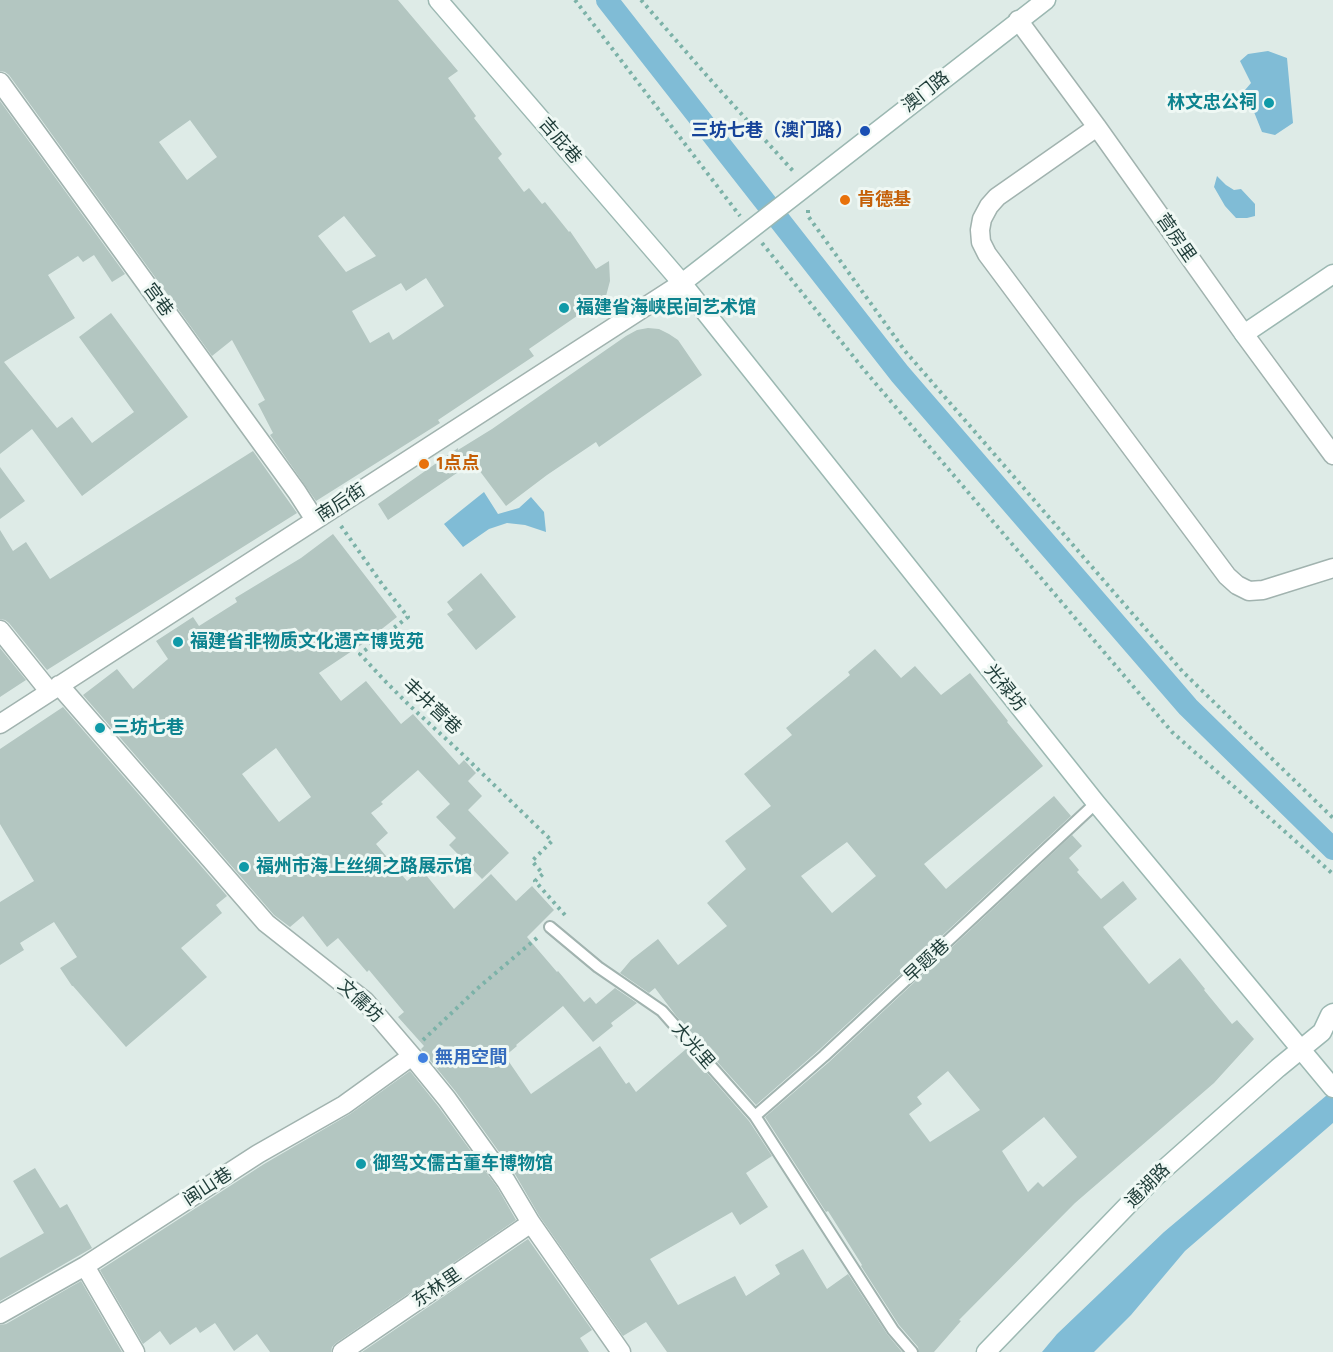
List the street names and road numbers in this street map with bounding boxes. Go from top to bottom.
street label: 澳门路 [898,67,954,117]
street label: 吉庇巷 [534,114,586,168]
street label: 营房里 [1152,210,1200,266]
street label: 宫巷 [139,279,177,321]
street label: 南后街 [312,479,370,527]
street label: 光禄坊 [980,660,1030,716]
street label: 丰井营巷 [398,675,466,739]
street label: 早题巷 [900,935,954,987]
street label: 文儒坊 [333,975,387,1027]
street label: 大光里 [667,1019,719,1073]
street label: 通湖路 [1121,1159,1175,1213]
street label: 闽山巷 [179,1163,237,1211]
street label: 东林里 [409,1264,465,1312]

